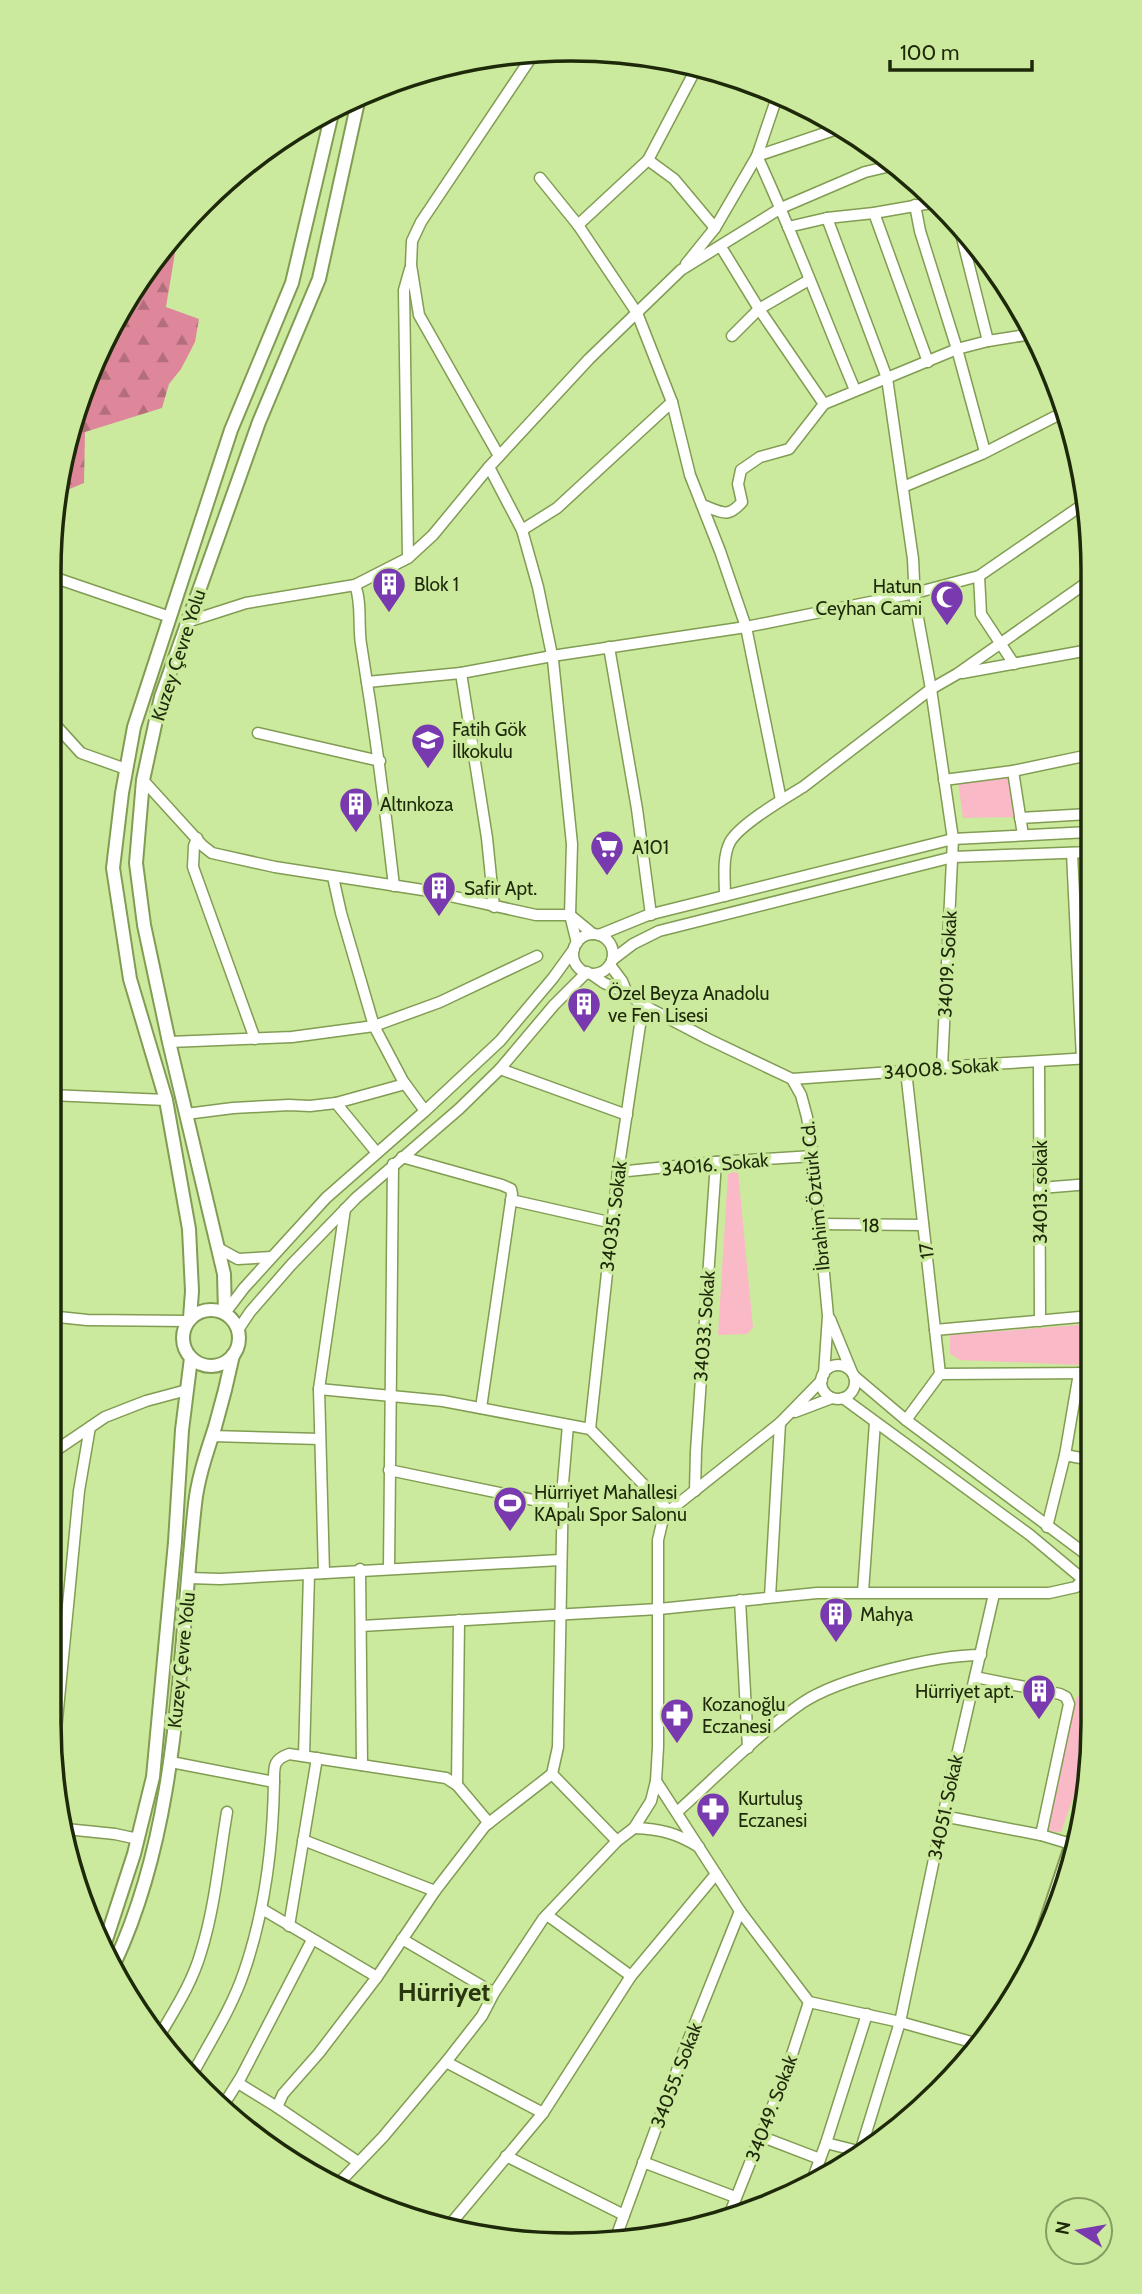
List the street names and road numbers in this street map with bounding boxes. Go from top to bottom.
street label: Kuzey Çevre Yolu [146,587,211,724]
street label: 34019. Sokak [933,910,962,1018]
street label: 34008. Sokak [883,1053,1000,1084]
street label: İbrahim Öztürk Cd. [796,1120,835,1272]
street label: 34013. sokak [1029,1140,1052,1244]
street label: 34016. Sokak [661,1148,770,1181]
street label: 34035. Sokak [595,1159,632,1273]
street label: 18 [862,1214,880,1237]
street label: 17 [914,1241,939,1260]
street label: 34033. Sokak [689,1269,720,1382]
street label: Kuzey Çevre Yolu [163,1591,200,1729]
street label: 34051. Sokak [923,1752,968,1862]
street label: 34055. Sokak [646,2019,707,2131]
street label: 34049. Sokak [741,2051,802,2164]

